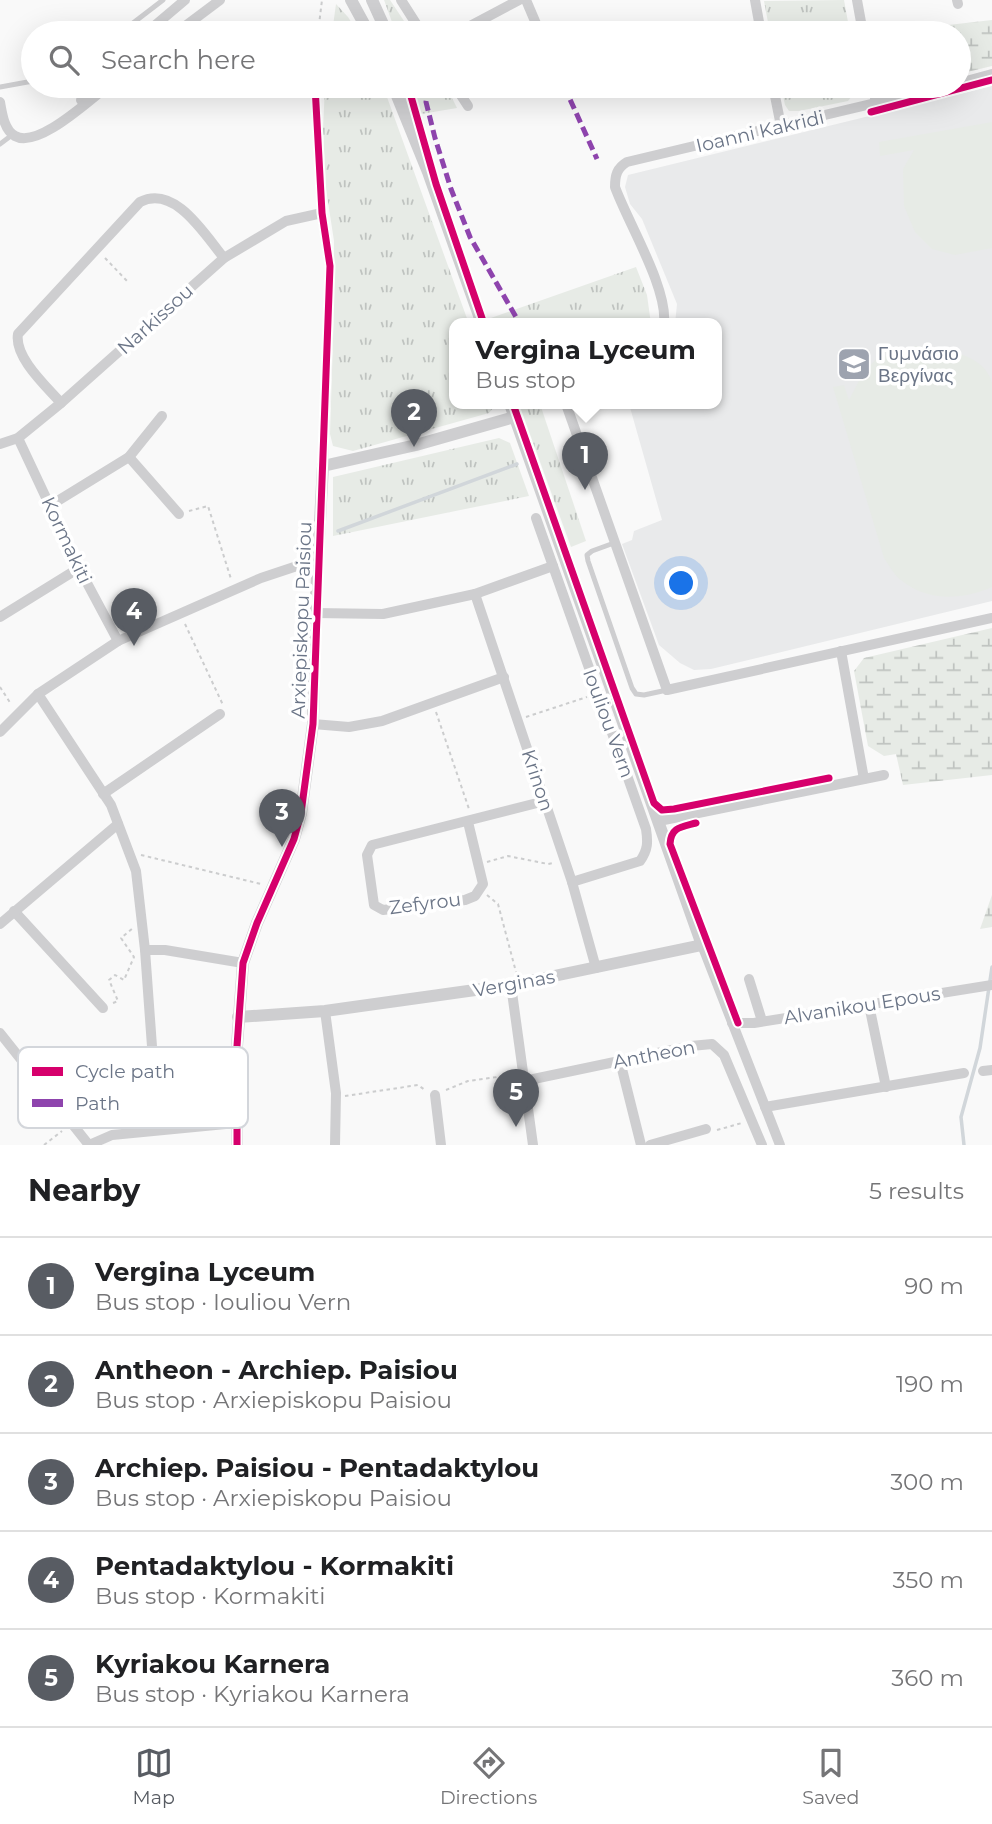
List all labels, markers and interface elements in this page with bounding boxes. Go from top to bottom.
search box [21,21,971,98]
icon: search [45,41,83,79]
text: Search here [101,44,256,76]
street label: Ioanni Kakridi [694,106,826,157]
street label: Narkissou [113,279,198,359]
popup [449,318,722,409]
text: Vergina Lyceum [475,334,696,366]
place label: Γυμνάσιο Βεργίνας [878,342,959,387]
school or university icon: Γυμνάσιο Βεργίνας [835,345,873,383]
text: Bus stop [475,366,576,394]
pin: 2 [391,389,437,447]
pin: 1 [562,432,608,490]
street label: Kormakiti [36,493,97,587]
street label: Arxiepiskopu Paisiou [287,521,316,719]
your location [664,566,698,600]
pin: 4 [111,588,157,646]
street label: Iouliou Vern [578,666,639,781]
street label: Krinon [517,746,558,814]
pin: 3 [259,789,305,847]
street label: Zefyrou [388,888,462,919]
street label: Verginas [471,965,557,1002]
street label: Alvanikou Epous [782,982,942,1029]
street label: Antheon [611,1035,697,1074]
legend [18,1047,248,1128]
text: Cycle path [75,1060,175,1083]
pin: 5 [493,1069,539,1127]
text: Path [75,1092,120,1115]
text: Nearby [28,1172,140,1209]
text: 5 results [869,1177,964,1205]
text: Vergina Lyceum [95,1256,315,1288]
text: 1 [46,1272,56,1300]
text: 90 m [904,1272,964,1300]
text: Bus stop · Iouliou Vern [95,1288,351,1316]
text: Antheon - Archiep. Paisiou [95,1354,458,1386]
text: 2 [44,1370,58,1398]
text: 190 m [896,1370,964,1398]
text: Bus stop · Arxiepiskopu Paisiou [95,1386,452,1414]
text: Archiep. Paisiou - Pentadaktylou [95,1452,539,1484]
text: 3 [44,1468,58,1496]
text: 300 m [890,1468,964,1496]
text: Bus stop · Arxiepiskopu Paisiou [95,1484,452,1512]
text: Pentadaktylou - Kormakiti [95,1550,454,1582]
text: 4 [43,1566,59,1594]
text: 350 m [893,1566,964,1594]
text: Bus stop · Kormakiti [95,1582,326,1610]
text: Kyriakou Karnera [95,1648,330,1680]
text: 5 [44,1664,58,1692]
text: 360 m [891,1664,964,1692]
text: Bus stop · Kyriakou Karnera [95,1680,410,1708]
tab: Map [133,1744,175,1809]
tab: Directions [440,1744,537,1809]
tab: Saved [802,1744,859,1809]

